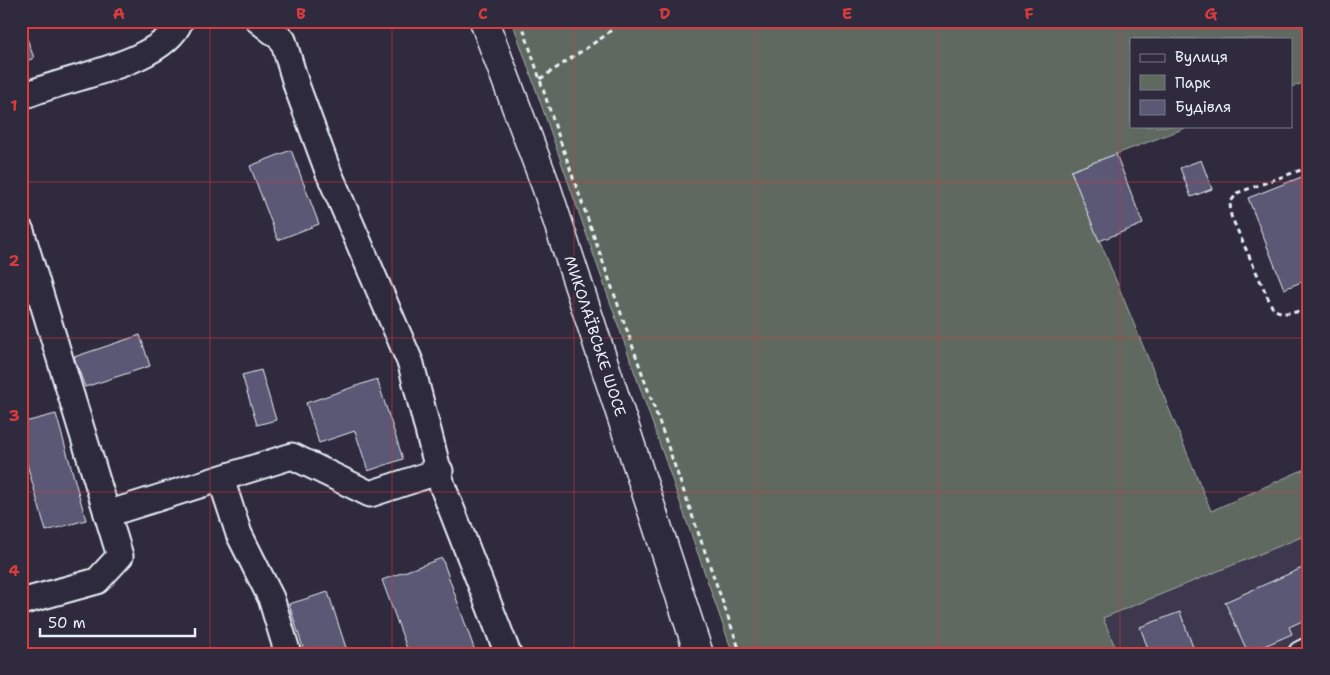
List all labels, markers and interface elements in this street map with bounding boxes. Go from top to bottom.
text: A [113,3,125,24]
text: B [296,3,306,24]
text: C [478,3,488,24]
text: D [659,3,671,24]
text: E [842,3,852,24]
text: F [1024,3,1034,24]
text: G [1205,3,1218,24]
legend [1130,38,1292,128]
text: Вулиця [1175,47,1228,67]
text: Парк [1175,73,1211,93]
text: 1 [10,95,18,116]
text: Будівля [1175,97,1231,117]
text: 2 [8,250,20,271]
street label: МИКОЛАЇВСЬКЕ ШОСЕ [560,253,630,419]
text: 3 [8,405,20,426]
text: 4 [8,560,20,581]
scale bar [40,605,195,637]
text: 50 m [48,613,86,633]

